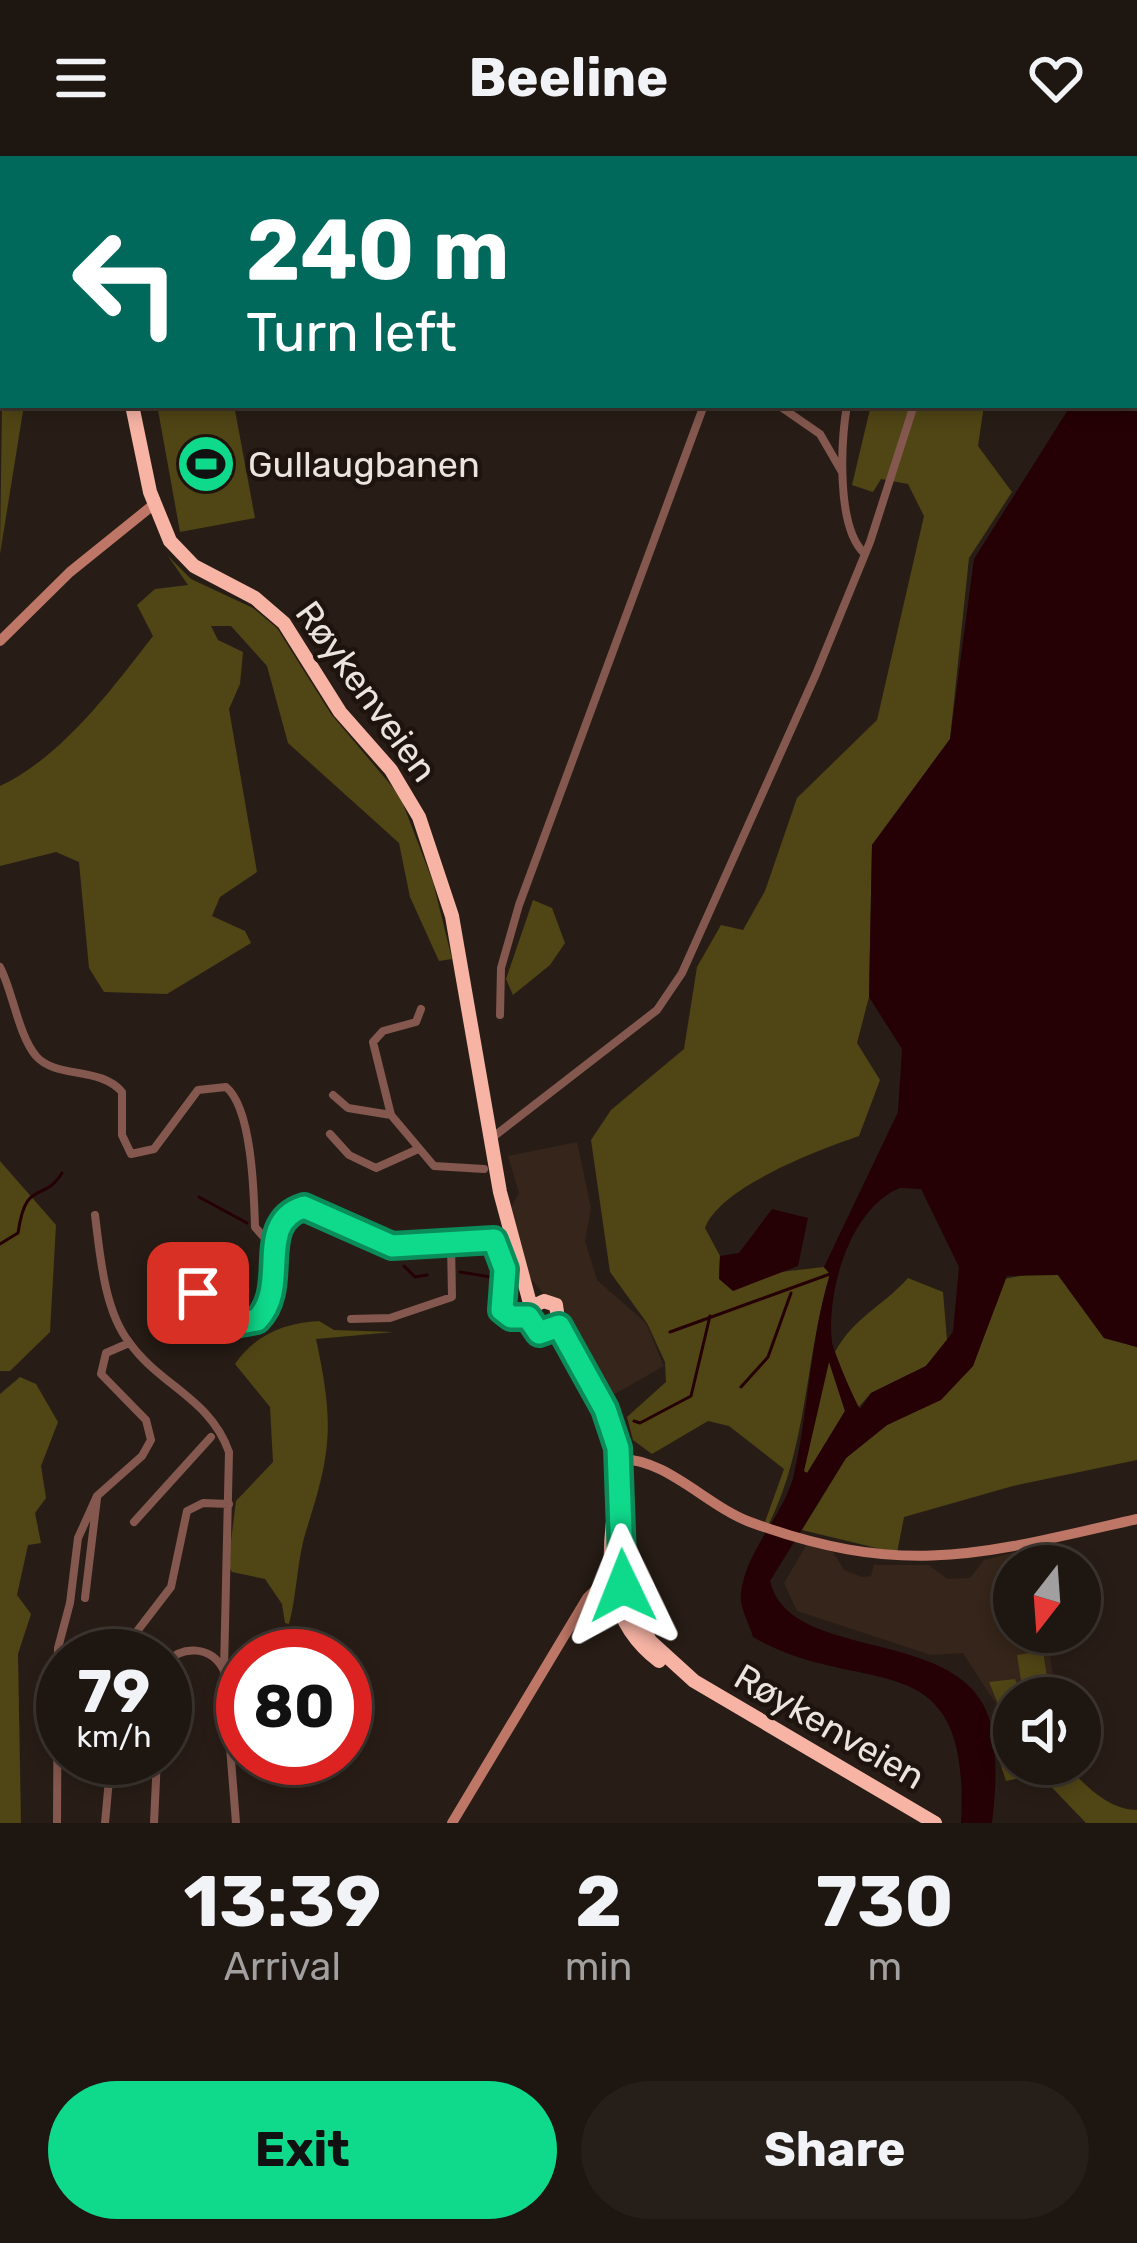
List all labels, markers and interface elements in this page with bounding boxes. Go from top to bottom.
icon: menu [48,45,114,111]
icon: heart [1023,45,1089,111]
text: Beeline [469,46,668,110]
text: 240 m [246,200,510,300]
icon: left [48,204,204,360]
text: Turn left [246,301,457,365]
sports icon: Gullaugbanen [175,433,237,495]
place label: Gullaugbanen [248,443,480,486]
street label: Røykenveien [287,593,446,790]
pin [147,1242,249,1344]
icon: arrive [165,1260,231,1326]
position arrow [560,1523,686,1649]
north arrow [993,1545,1101,1653]
map controls [993,1545,1101,1785]
speed limit sign: 80 [216,1629,372,1785]
street label: Røykenveien [727,1655,932,1798]
text: 79 [78,1656,150,1727]
button: sound [993,1677,1101,1785]
text: km/h [77,1719,151,1755]
text: 13:39 [183,1859,381,1944]
text: 2 [575,1859,622,1944]
text: 730 [816,1859,954,1944]
text: Arrival [224,1944,341,1990]
text: min [565,1944,632,1990]
text: m [867,1944,902,1990]
button: Exit [48,2081,557,2219]
button: Share [581,2081,1089,2219]

